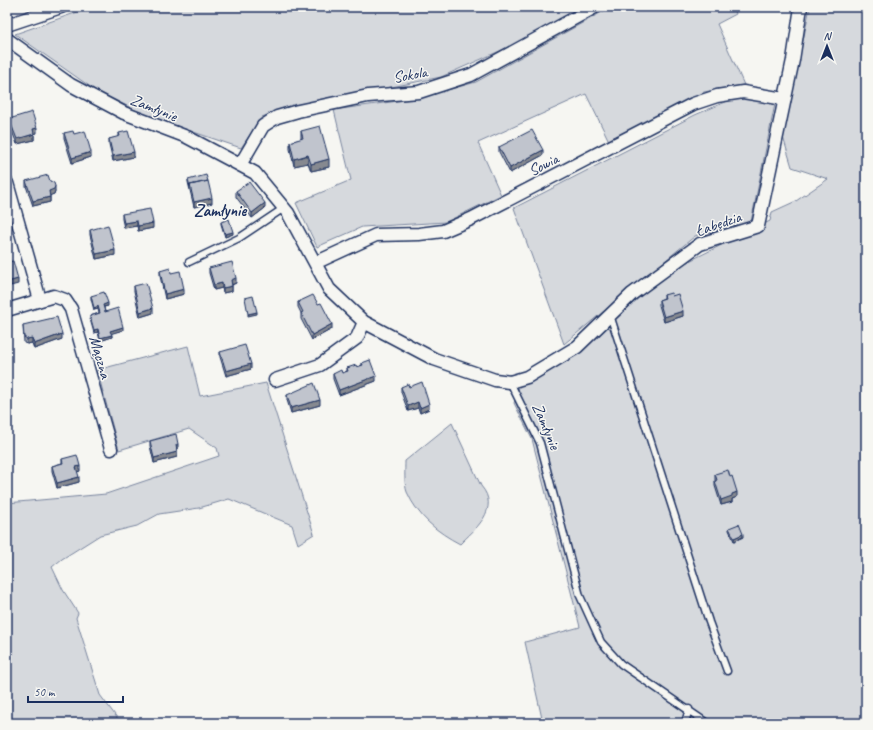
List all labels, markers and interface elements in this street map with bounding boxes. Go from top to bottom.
north arrow [807,26,847,66]
text: N [824,29,833,43]
street label: Sokola [392,62,430,88]
street label: Zamłynie [127,90,181,127]
street label: Sowia [525,148,563,181]
district label: Zamłynie [194,200,247,221]
street label: Łabędzia [693,206,745,241]
street label: Mączna [84,334,116,382]
street label: Zamłynie [527,400,565,454]
scale bar [28,678,123,704]
text: 50 m [34,684,56,700]

